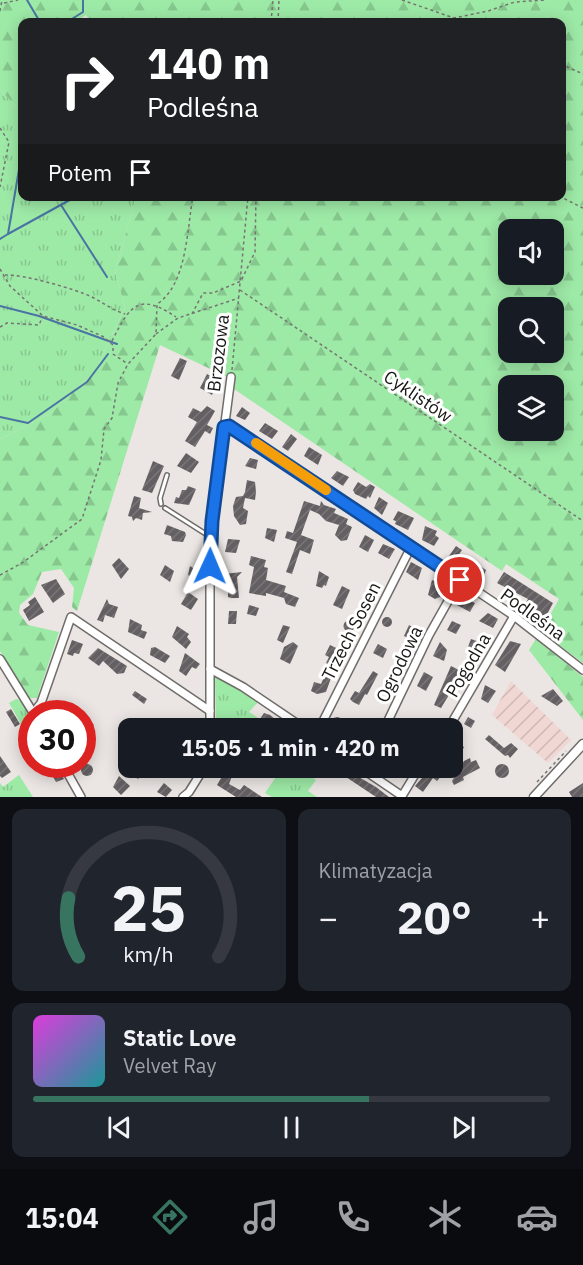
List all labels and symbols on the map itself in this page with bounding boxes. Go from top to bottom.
street label: Brzozowa [202,313,234,393]
street label: Cyklistów [379,365,457,427]
position arrow [178,534,242,598]
pin [434,554,485,605]
street label: Trzech Sosen [316,578,386,684]
street label: Podleśna [496,583,570,645]
street label: Ogrodowa [371,622,428,706]
street label: Pogodna [440,628,496,701]
speed limit sign: 30 [18,700,96,778]

